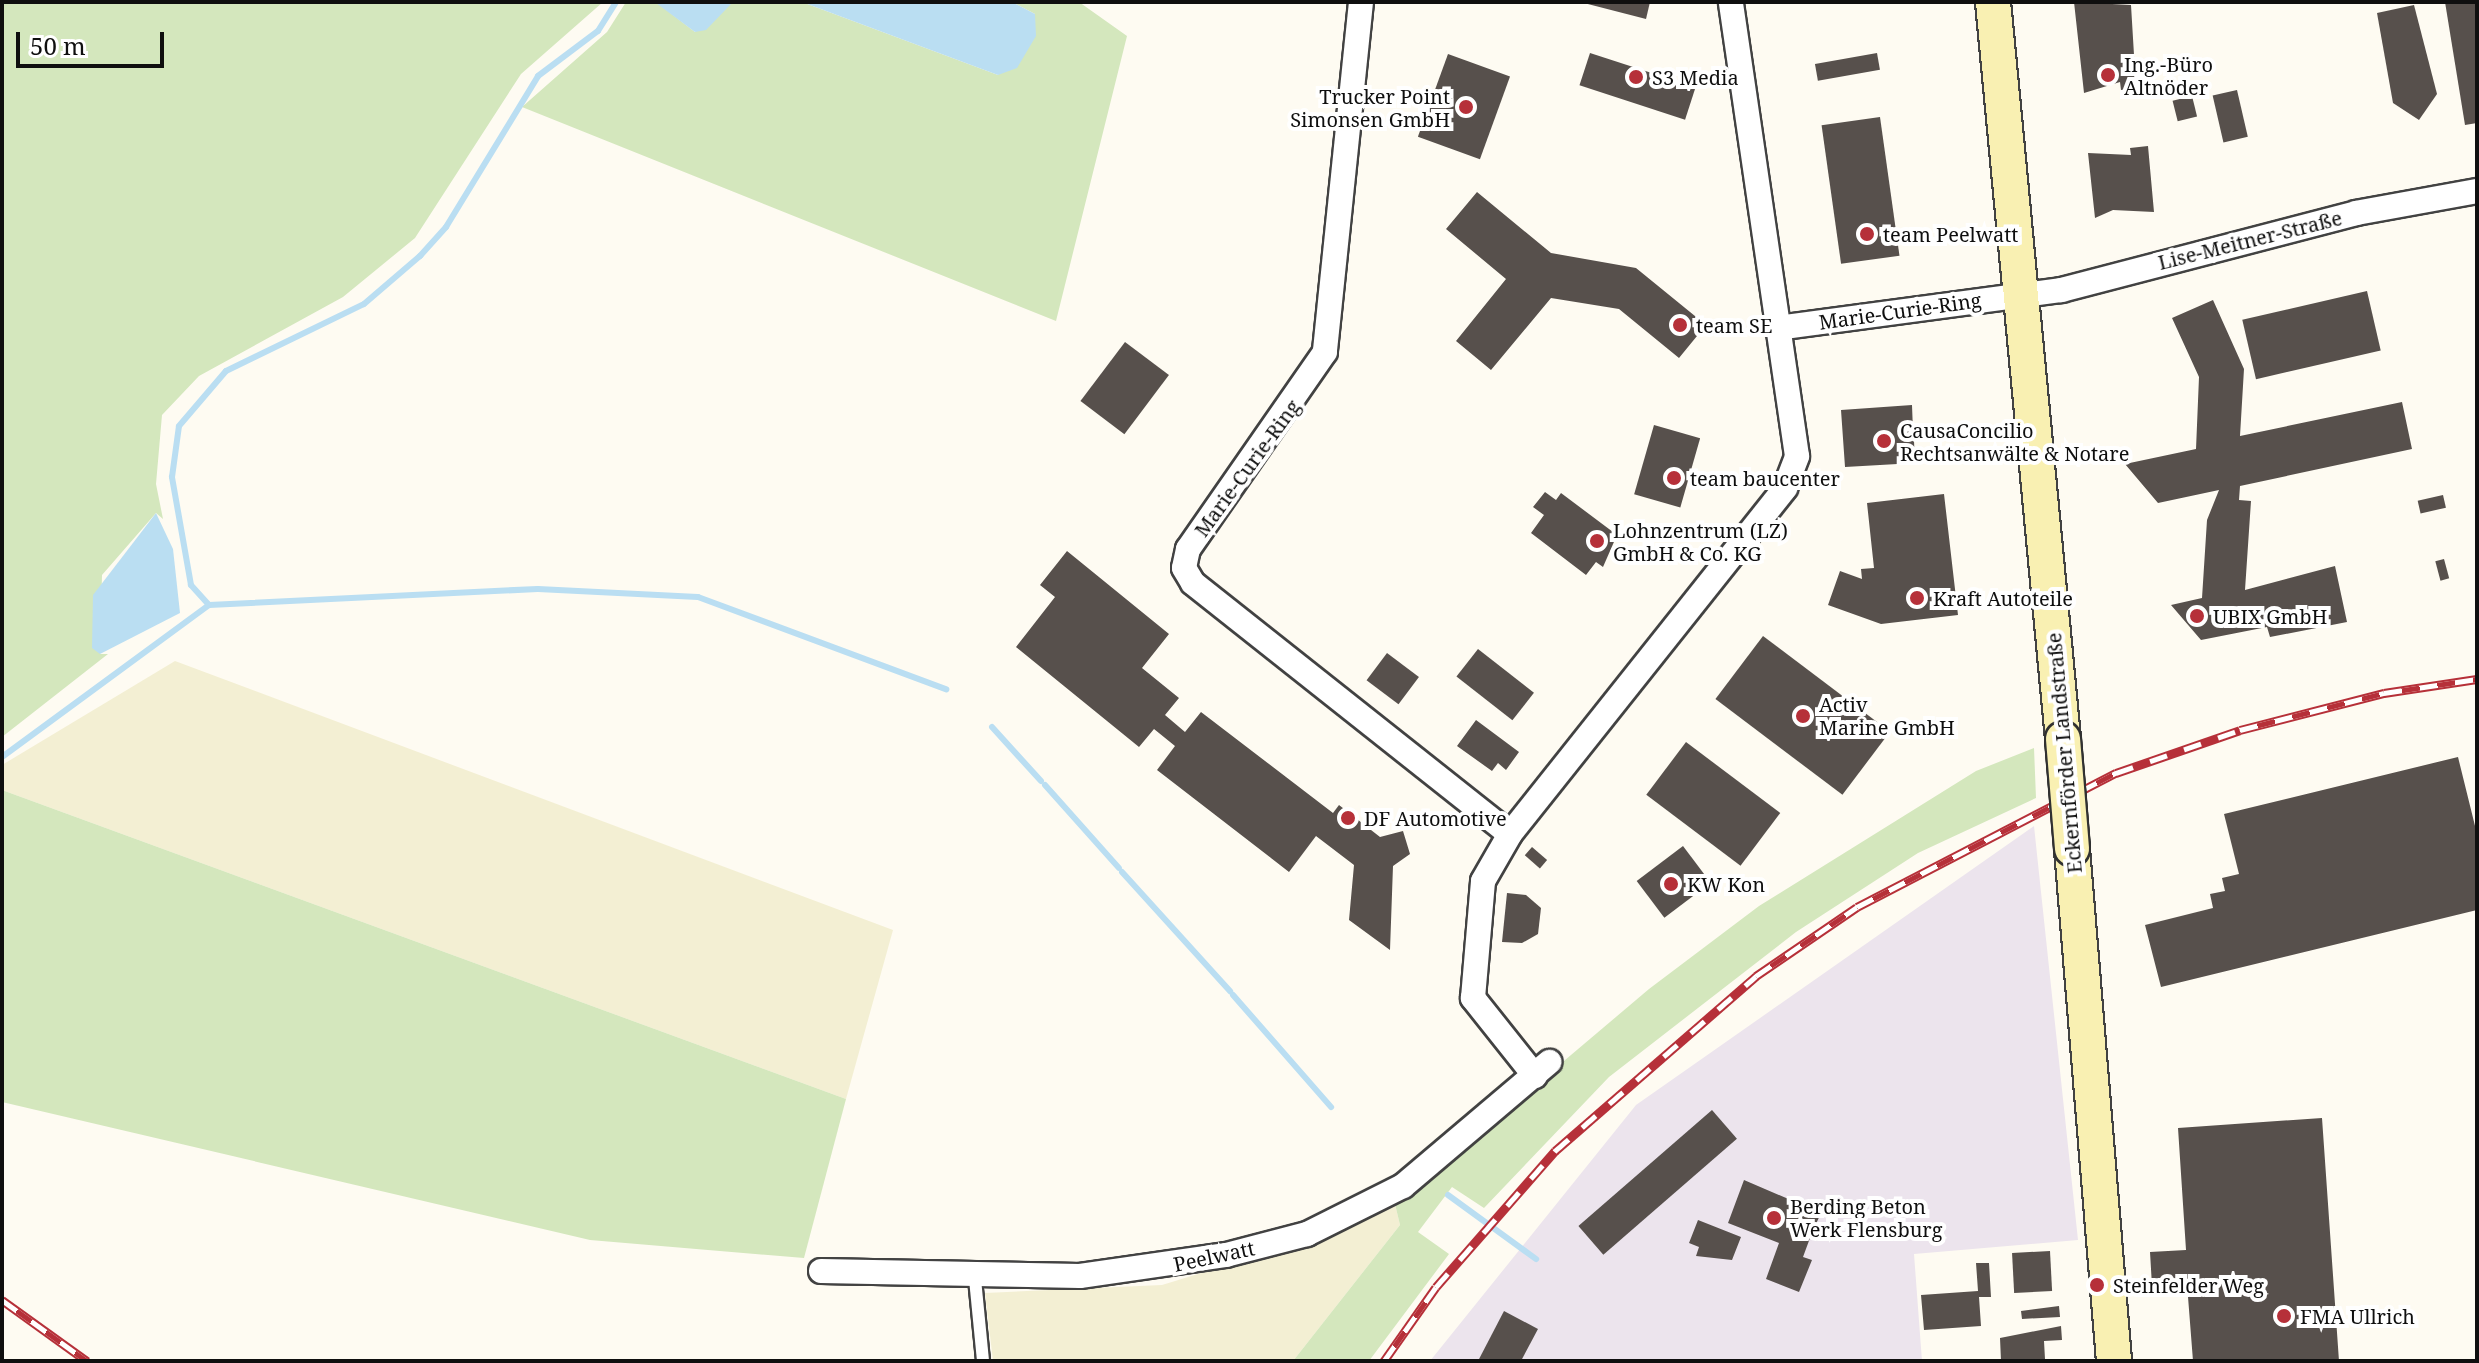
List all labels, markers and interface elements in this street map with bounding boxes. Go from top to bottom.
scale bar [20,16,168,66]
text: 50 m [30,29,86,62]
place label: Ing.-Büro Altnöder [2124,52,2213,99]
place label: S3 Media [1652,65,1739,89]
marker: Ing.-Büro Altnöder [2099,66,2117,84]
marker: S3 Media [1627,68,1645,86]
place label: Trucker Point Simonsen GmbH [1290,84,1450,131]
marker: Trucker Point Simonsen GmbH [1457,98,1475,116]
street label: Lise-Meitner-Straße [2156,206,2344,274]
place label: team Peelwatt [1883,222,2018,246]
marker: team Peelwatt [1858,225,1876,243]
street label: Marie-Curie-Ring [1817,288,1983,334]
place label: team SE [1696,313,1772,337]
marker: team SE [1671,316,1689,334]
street label: Marie-Curie-Ring [1189,395,1305,541]
place label: CausaConcilio Rechtsanwälte & Notare [1900,418,2129,465]
marker: CausaConcilio Rechtsanwälte & Notare [1875,432,1893,450]
place label: team baucenter [1690,466,1840,490]
marker: team baucenter [1665,469,1683,487]
place label: Lohnzentrum (LZ) GmbH & Co. KG [1613,518,1788,565]
marker: Lohnzentrum (LZ) GmbH & Co. KG [1588,532,1606,550]
place label: Kraft Autoteile [1933,586,2073,610]
marker: Kraft Autoteile [1908,589,1926,607]
place label: UBIX GmbH [2213,604,2327,628]
marker: UBIX GmbH [2188,607,2206,625]
street label: Eckernförder Landstraße [2042,632,2086,874]
place label: Activ Marine GmbH [1819,692,1955,739]
marker: Activ Marine GmbH [1794,707,1812,725]
place label: DF Automotive [1364,806,1507,830]
marker: DF Automotive [1339,809,1357,827]
place label: KW Kon [1687,872,1765,896]
marker: KW Kon [1662,875,1680,893]
place label: Berding Beton Werk Flensburg [1790,1194,1943,1241]
marker: Berding Beton Werk Flensburg [1765,1209,1783,1227]
street label: Peelwatt [1171,1236,1257,1276]
place label: Steinfelder Weg [2113,1273,2264,1297]
marker: Steinfelder Weg [2088,1276,2106,1294]
place label: FMA Ullrich [2300,1304,2415,1328]
marker: FMA Ullrich [2275,1307,2293,1325]

